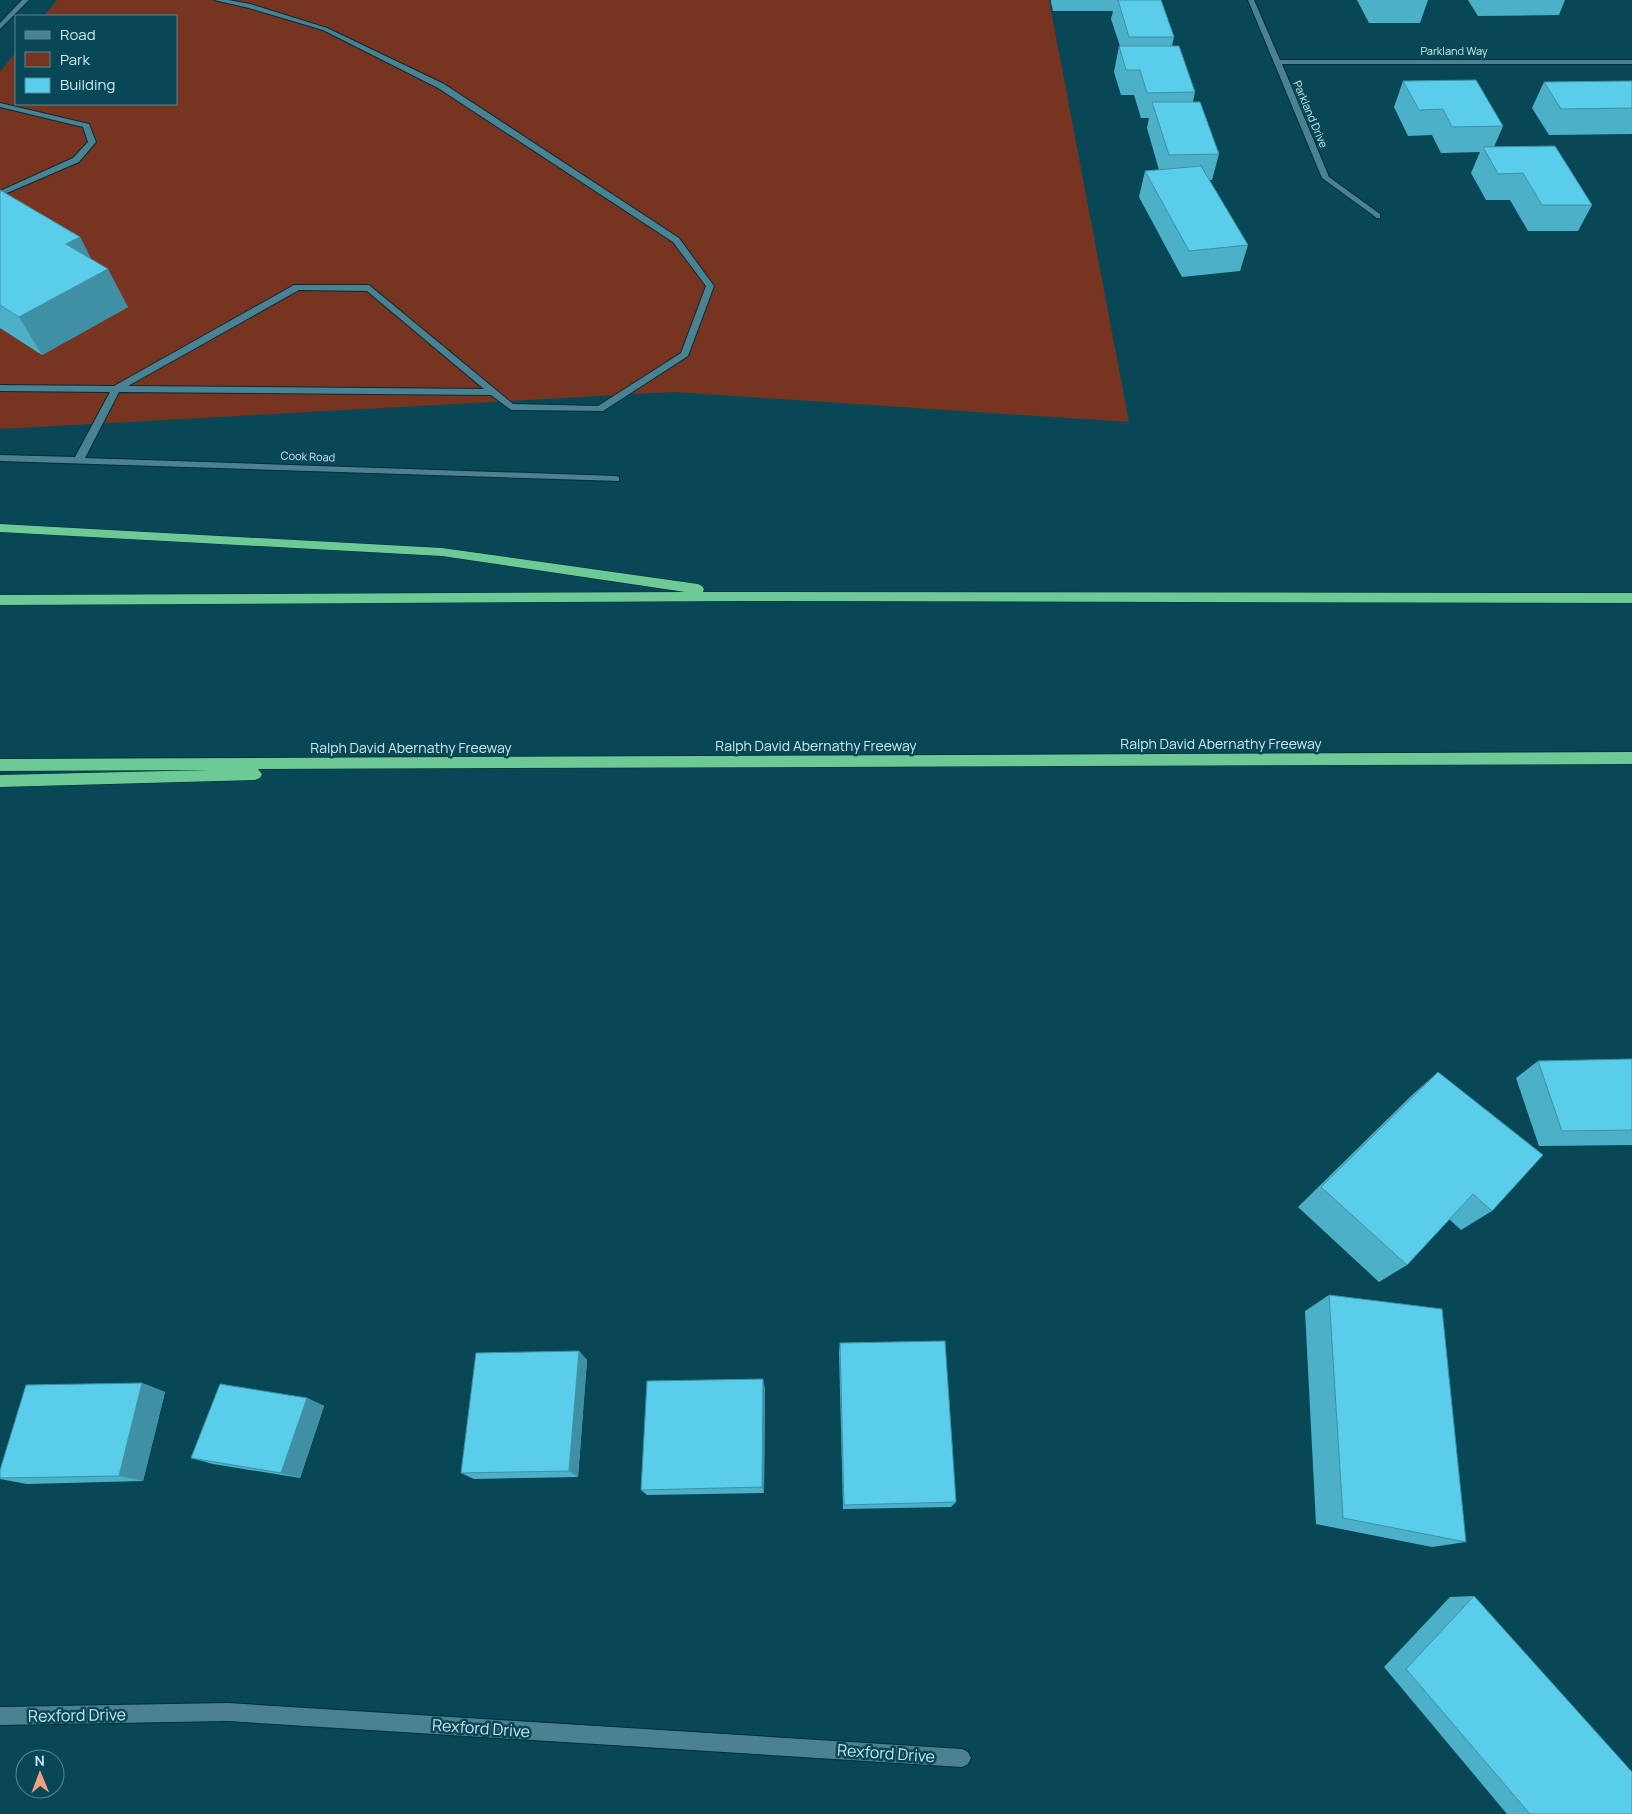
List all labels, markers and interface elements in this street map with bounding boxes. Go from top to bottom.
legend [15,15,178,105]
text: Road [60,24,96,45]
street label: Parkland Way [1420,43,1488,58]
text: Park [60,49,90,70]
text: Building [60,74,115,95]
street label: Parkland Drive [1290,78,1332,150]
street label: Cook Road [280,448,336,464]
street label: Ralph David Abernathy Freeway [1120,734,1322,753]
street label: Ralph David Abernathy Freeway [715,736,917,755]
street label: Ralph David Abernathy Freeway [310,738,512,757]
street label: Rexford Drive [28,1703,126,1727]
street label: Rexford Drive [431,1714,531,1742]
street label: Rexford Drive [836,1739,936,1767]
north arrow [15,1749,65,1799]
text: N [35,1751,45,1770]

